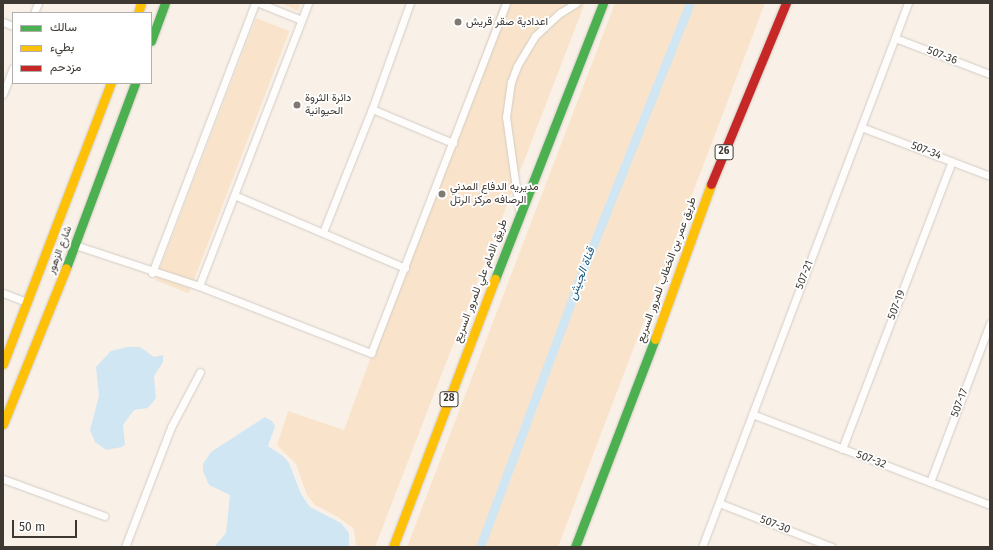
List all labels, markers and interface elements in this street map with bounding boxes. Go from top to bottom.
legend [12,12,152,84]
place label: اعدادية صقر قريش [466,15,548,29]
marker: اعدادية صقر قريش [453,17,463,27]
text: سالك [50,20,77,34]
text: بطيء [50,40,74,54]
street label: 507-36 [925,44,959,68]
text: مزدحم [50,60,81,74]
place label: دائرة الثروة الحيوانية [305,92,351,118]
marker: دائرة الثروة الحيوانية [292,100,302,110]
street label: 507-34 [909,139,943,163]
road number: 26 [714,144,734,160]
place label: مديريه الدفاع المدني الرصافه مركز الرتل [450,181,539,207]
marker: مديريه الدفاع المدني الرصافه مركز الرتل [437,189,447,199]
street label: طريق عمر بن الخطاب للمرور السريع [634,195,700,345]
street label: طريق الامام علي للمرور السريع [451,217,511,345]
street label: شارع الزهور [45,224,75,276]
water label: قناة الجيش [565,246,599,302]
street label: 507-21 [793,259,817,291]
street label: 507-19 [885,288,909,322]
street label: 507-17 [949,387,971,419]
road number: 28 [439,391,459,407]
street label: 507-32 [854,448,888,472]
scale bar [14,512,79,538]
street label: 507-30 [758,513,792,537]
text: 50 m [19,520,45,534]

